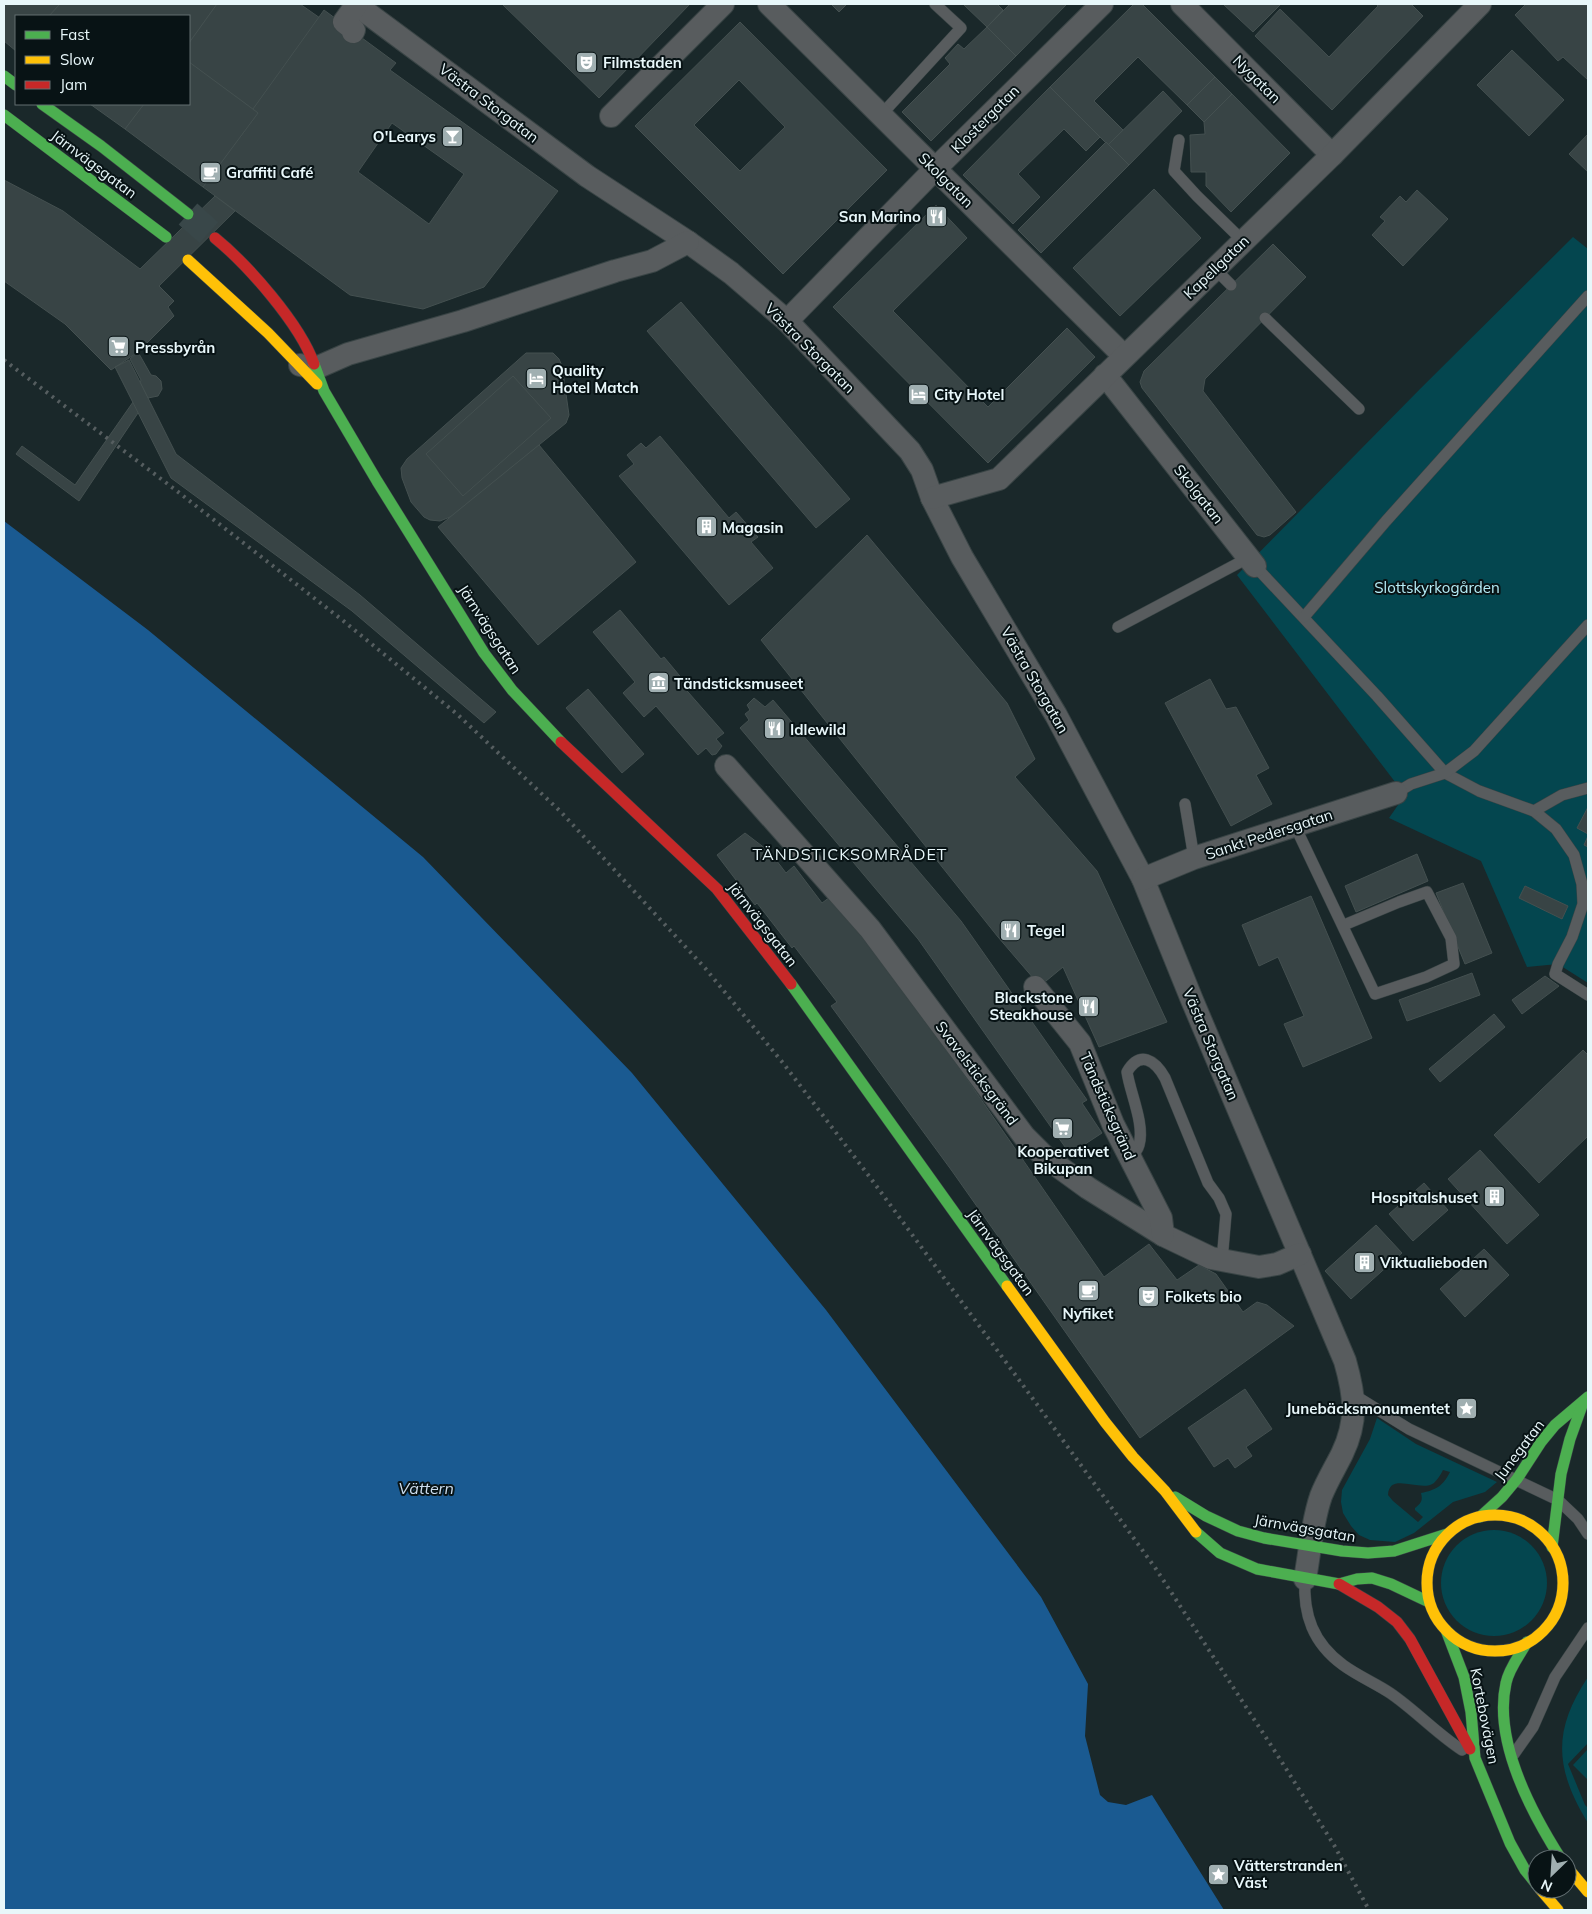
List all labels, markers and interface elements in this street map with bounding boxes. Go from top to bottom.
legend [15,15,190,105]
text: Fast [60,25,90,44]
text: Slow [60,50,94,69]
theatre icon: Filmstaden [575,50,599,74]
street label: Nygatan [1229,51,1285,107]
place label: Filmstaden [603,53,682,72]
street label: Västra Storgatan [435,59,543,147]
text: Jam [60,75,87,94]
street label: Klostergatan [947,81,1023,157]
bar icon: O'Learys [440,124,464,148]
street label: Järnvägsgatan [47,126,141,202]
place label: O'Learys [373,127,436,146]
street label: Skolgatan [914,148,978,212]
cafe icon: Graffiti Café [198,160,222,184]
place label: Graffiti Café [226,163,313,182]
restaurant icon: San Marino [925,204,949,228]
place label: San Marino [839,207,921,226]
street label: Kapellgatan [1179,231,1253,303]
street label: Västra Storgatan [761,299,859,397]
supermarket icon: Pressbyrån [107,335,131,359]
place label: Pressbyrån [135,338,215,357]
place label: Quality Hotel Match [552,361,639,397]
hotel icon: Quality Hotel Match [524,367,548,391]
hotel icon: City Hotel [906,382,930,406]
place label: City Hotel [934,385,1004,404]
street label: Skolgatan [1170,461,1228,527]
building icon: Magasin [694,515,718,539]
place label: Magasin [722,518,783,537]
park label: Slottskyrkogården [1374,578,1500,597]
street label: Järnvägsgatan [454,581,526,677]
street label: Västra Storgatan [997,623,1073,737]
museum icon: Tändsticksmuseet [646,671,670,695]
place label: Tändsticksmuseet [674,674,804,693]
restaurant icon: Idlewild [762,717,786,741]
place label: Idlewild [790,720,846,739]
street label: Sankt Pedersgatan [1203,804,1335,864]
district label: TÄNDSTICKSOMRÅDET [753,844,947,864]
street label: Järnvägsgatan [724,878,802,970]
restaurant icon: Tegel [999,918,1023,942]
place label: Tegel [1027,921,1065,940]
street label: Västra Storgatan [1179,985,1243,1103]
place label: Blackstone Steakhouse [989,988,1073,1024]
restaurant icon: Blackstone Steakhouse [1077,994,1101,1018]
street label: Svavelsticksgränd [932,1017,1022,1129]
street label: Tändsticksgränd [1076,1049,1140,1163]
supermarket icon: Kooperativet Bikupan [1051,1116,1075,1140]
place label: Kooperativet Bikupan [1017,1142,1109,1178]
building icon: Hospitalshuset [1482,1185,1506,1209]
place label: Hospitalshuset [1371,1188,1478,1207]
street label: Järnvägsgatan [963,1205,1039,1299]
building icon: Viktualieboden [1352,1250,1376,1274]
place label: Viktualieboden [1379,1253,1488,1272]
cafe icon: Nyfiket [1076,1278,1100,1302]
theatre icon: Folkets bio [1137,1284,1161,1308]
place label: Folkets bio [1165,1287,1242,1306]
place label: Nyfiket [1062,1304,1114,1323]
place icon: Junebäcksmonumentet [1454,1396,1478,1420]
place label: Junebäcksmonumentet [1286,1399,1450,1418]
street label: Junegatan [1490,1416,1548,1484]
water label: Vättern [398,1478,454,1498]
street label: Järnvägsgatan [1253,1510,1357,1546]
street label: Kortebovägen [1466,1666,1504,1766]
north arrow [1527,1849,1577,1899]
place label: Vätterstranden Väst [1233,1856,1343,1892]
place icon: Vätterstranden Väst [1206,1862,1230,1886]
text: N [1538,1875,1555,1896]

